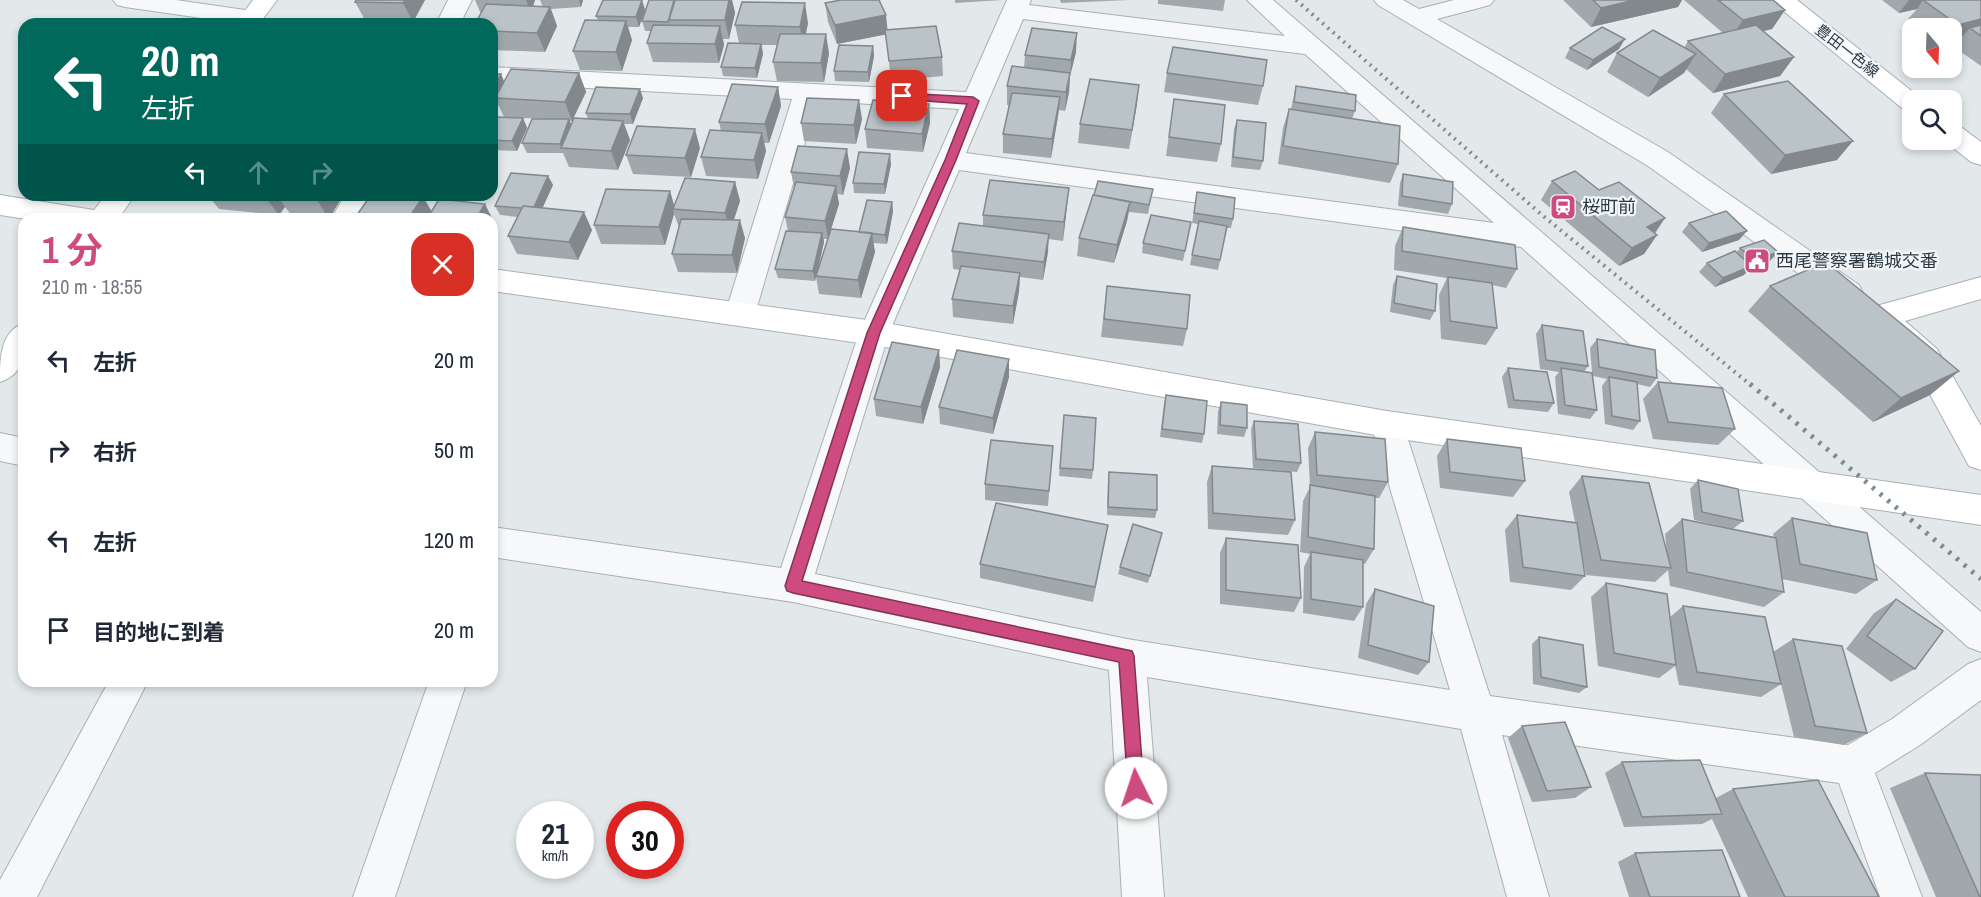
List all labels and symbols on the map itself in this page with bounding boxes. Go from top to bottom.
north arrow [1902,18,1962,78]
street label: 豊田一色線 [1811,19,1883,82]
pin [876,70,927,121]
station icon: 桜町前 [1548,192,1578,222]
place label: 桜町前 [1582,194,1636,219]
public building icon: 西尾警察署鶴城交番 [1742,246,1772,276]
place label: 西尾警察署鶴城交番 [1776,248,1938,273]
position arrow [1104,756,1168,820]
speed limit sign: 30 [606,801,684,879]

